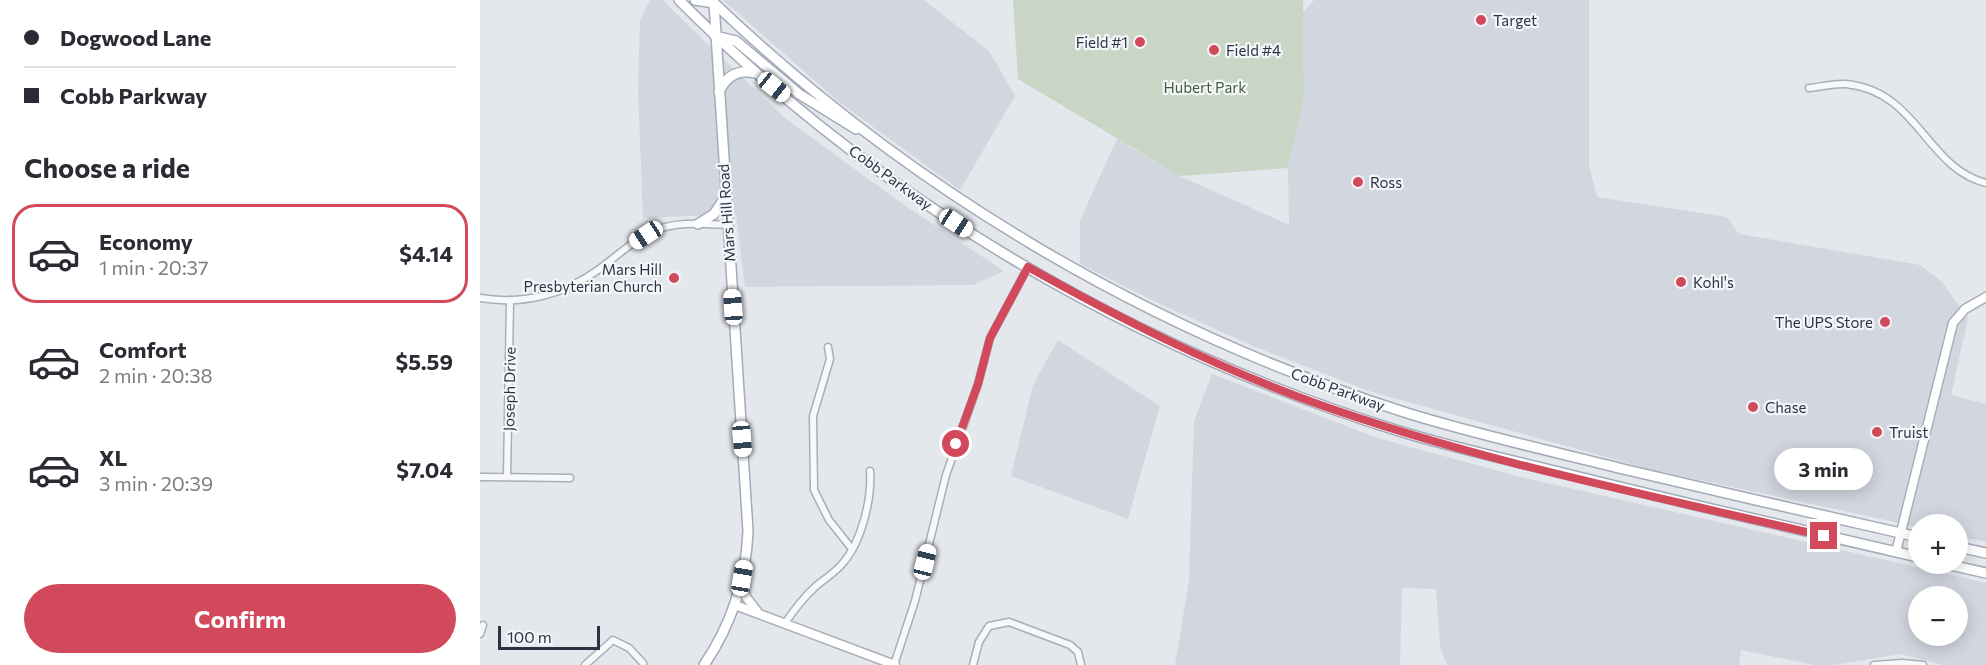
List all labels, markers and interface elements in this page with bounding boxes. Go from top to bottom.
place label: Target [1493,11,1537,29]
marker: Target [1474,13,1488,27]
text: Dogwood Lane [60,24,211,51]
place label: Field #1 [1076,33,1128,51]
marker: Field #1 [1133,35,1147,49]
place label: Field #4 [1226,41,1281,59]
marker: Field #4 [1207,43,1221,57]
car [754,69,794,105]
park label: Hubert Park [1164,78,1246,96]
text: Cobb Parkway [60,82,207,109]
street label: Cobb Parkway [846,141,936,213]
text: Choose a ride [24,151,190,184]
street label: Mars Hill Road [714,163,738,263]
place label: Ross [1370,173,1402,191]
marker: Ross [1351,175,1365,189]
car [936,206,976,240]
car [626,218,666,252]
icon: car [27,227,81,281]
text: Economy [99,228,193,255]
text: $4.14 [399,240,453,267]
text: 1 min · 20:37 [99,255,209,279]
place label: Mars Hill Presbyterian Church [524,260,662,295]
marker: Mars Hill Presbyterian Church [667,271,681,285]
place label: Kohl's [1693,273,1734,291]
marker: Kohl's [1674,275,1688,289]
car [723,288,743,326]
place label: The UPS Store [1775,313,1873,331]
marker: The UPS Store [1878,315,1892,329]
icon: car [27,335,81,389]
text: Comfort [99,336,187,363]
street label: Joseph Drive [499,347,519,431]
text: $5.59 [396,348,453,375]
text: 2 min · 20:38 [99,363,213,387]
street label: Cobb Parkway [1289,364,1388,414]
place label: Chase [1765,398,1807,416]
marker: Chase [1746,400,1760,414]
car [731,420,753,458]
place label: Truist [1889,423,1929,441]
marker: Truist [1870,425,1884,439]
route start [942,430,969,457]
icon: car [27,443,81,497]
text: XL [99,444,127,471]
callout: 3 min [1774,449,1874,491]
text: $7.04 [396,456,453,483]
text: 3 min [1798,457,1849,481]
text: 3 min · 20:39 [99,471,213,495]
map controls [1908,514,1968,646]
button: + [1908,514,1968,574]
route end [1810,522,1837,549]
car [912,542,938,582]
car [730,559,754,597]
button: Confirm [24,584,456,653]
button: − [1908,586,1968,646]
scale bar [498,623,600,650]
text: 100 m [507,627,552,646]

